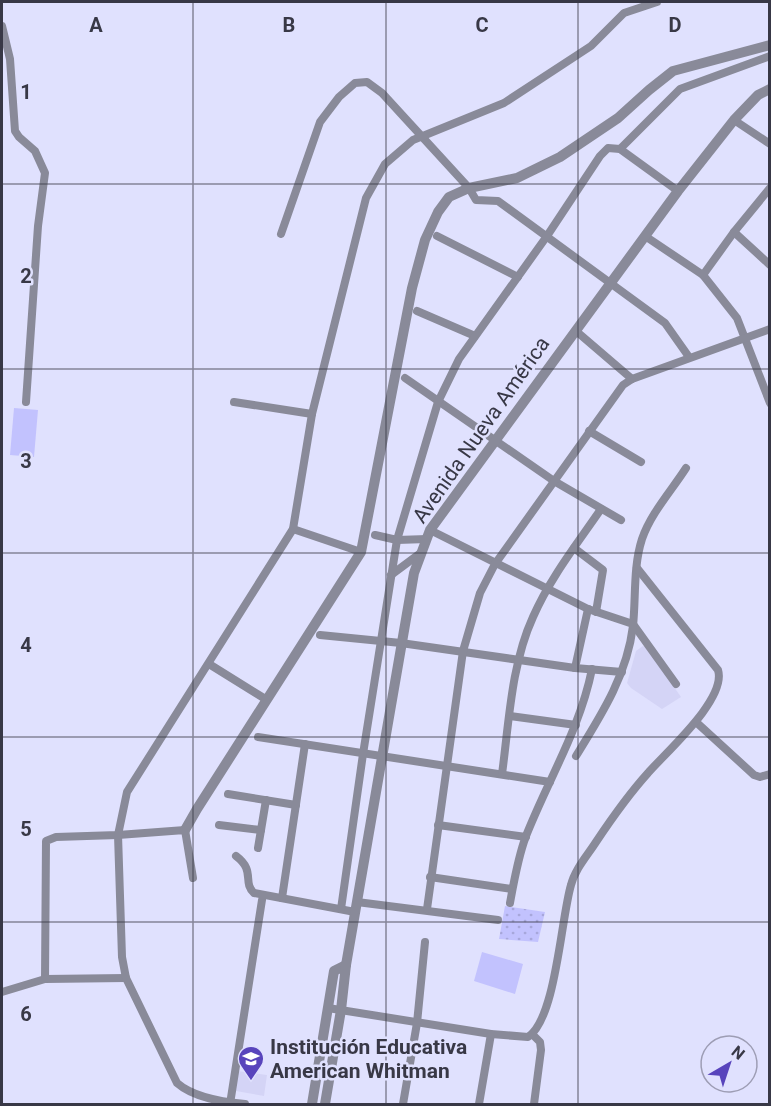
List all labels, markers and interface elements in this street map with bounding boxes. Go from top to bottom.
text: A [89,13,103,37]
text: B [283,13,295,37]
text: C [475,13,489,37]
text: D [669,13,682,37]
text: 1 [20,80,32,104]
text: 2 [20,264,32,288]
street label: Avenida Nueva América [408,332,554,528]
text: 3 [20,449,32,473]
text: 4 [20,633,32,657]
text: 5 [20,817,32,841]
text: 6 [20,1002,32,1026]
north arrow [699,1034,759,1094]
place label: Institución Educativa American Whitman [270,1035,467,1083]
text: N [728,1042,748,1064]
school or university icon: Institución Educativa American Whitman [236,1044,266,1082]

